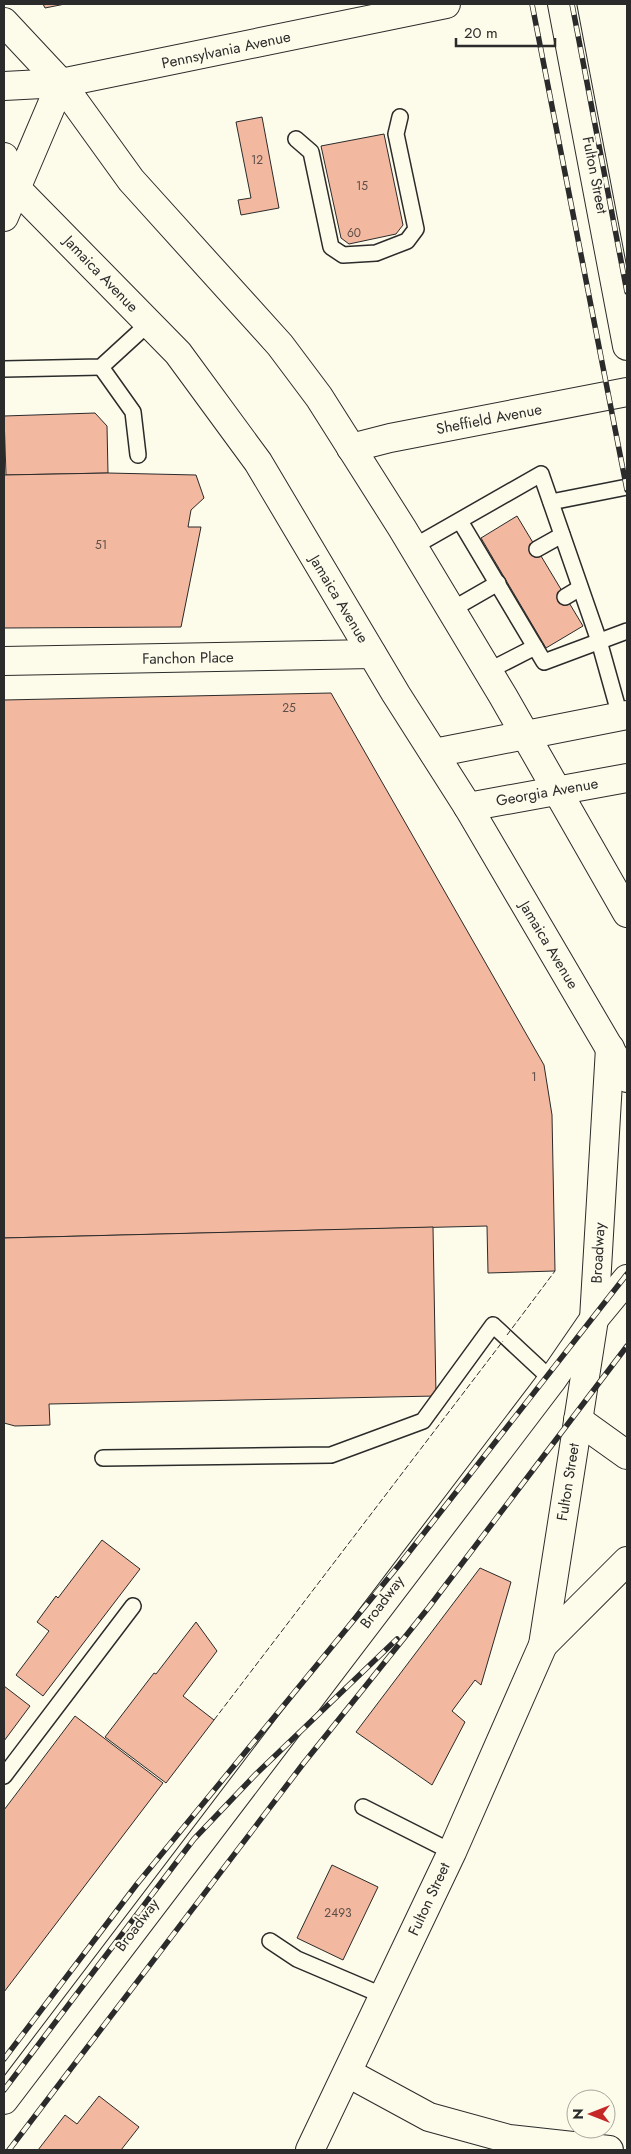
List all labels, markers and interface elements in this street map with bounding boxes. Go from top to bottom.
scale bar [456,15,555,47]
text: 20 m [464,22,498,44]
street label: Pennsylvania Avenue [159,26,293,74]
street label: Fulton Street [577,134,613,216]
house number: 12 [251,151,263,169]
house number: 15 [356,177,368,195]
house number: 60 [347,224,361,242]
street label: Jamaica Avenue [57,229,144,318]
street label: Sheffield Avenue [434,398,544,440]
house number: 51 [95,536,107,554]
street label: Jamaica Avenue [303,549,374,647]
street label: Fanchon Place [142,646,234,670]
house number: 25 [282,699,296,717]
street label: Georgia Avenue [494,772,600,812]
street label: Jamaica Avenue [513,895,584,993]
house number: 1 [531,1068,537,1086]
street label: Broadway [585,1221,611,1284]
street label: Fulton Street [551,1441,585,1522]
street label: Broadway [355,1571,409,1633]
street label: Fulton Street [402,1858,456,1939]
street label: Broadway [110,1894,164,1956]
house number: 2493 [324,1904,352,1922]
north arrow [566,2089,616,2139]
text: N [568,2108,588,2120]

